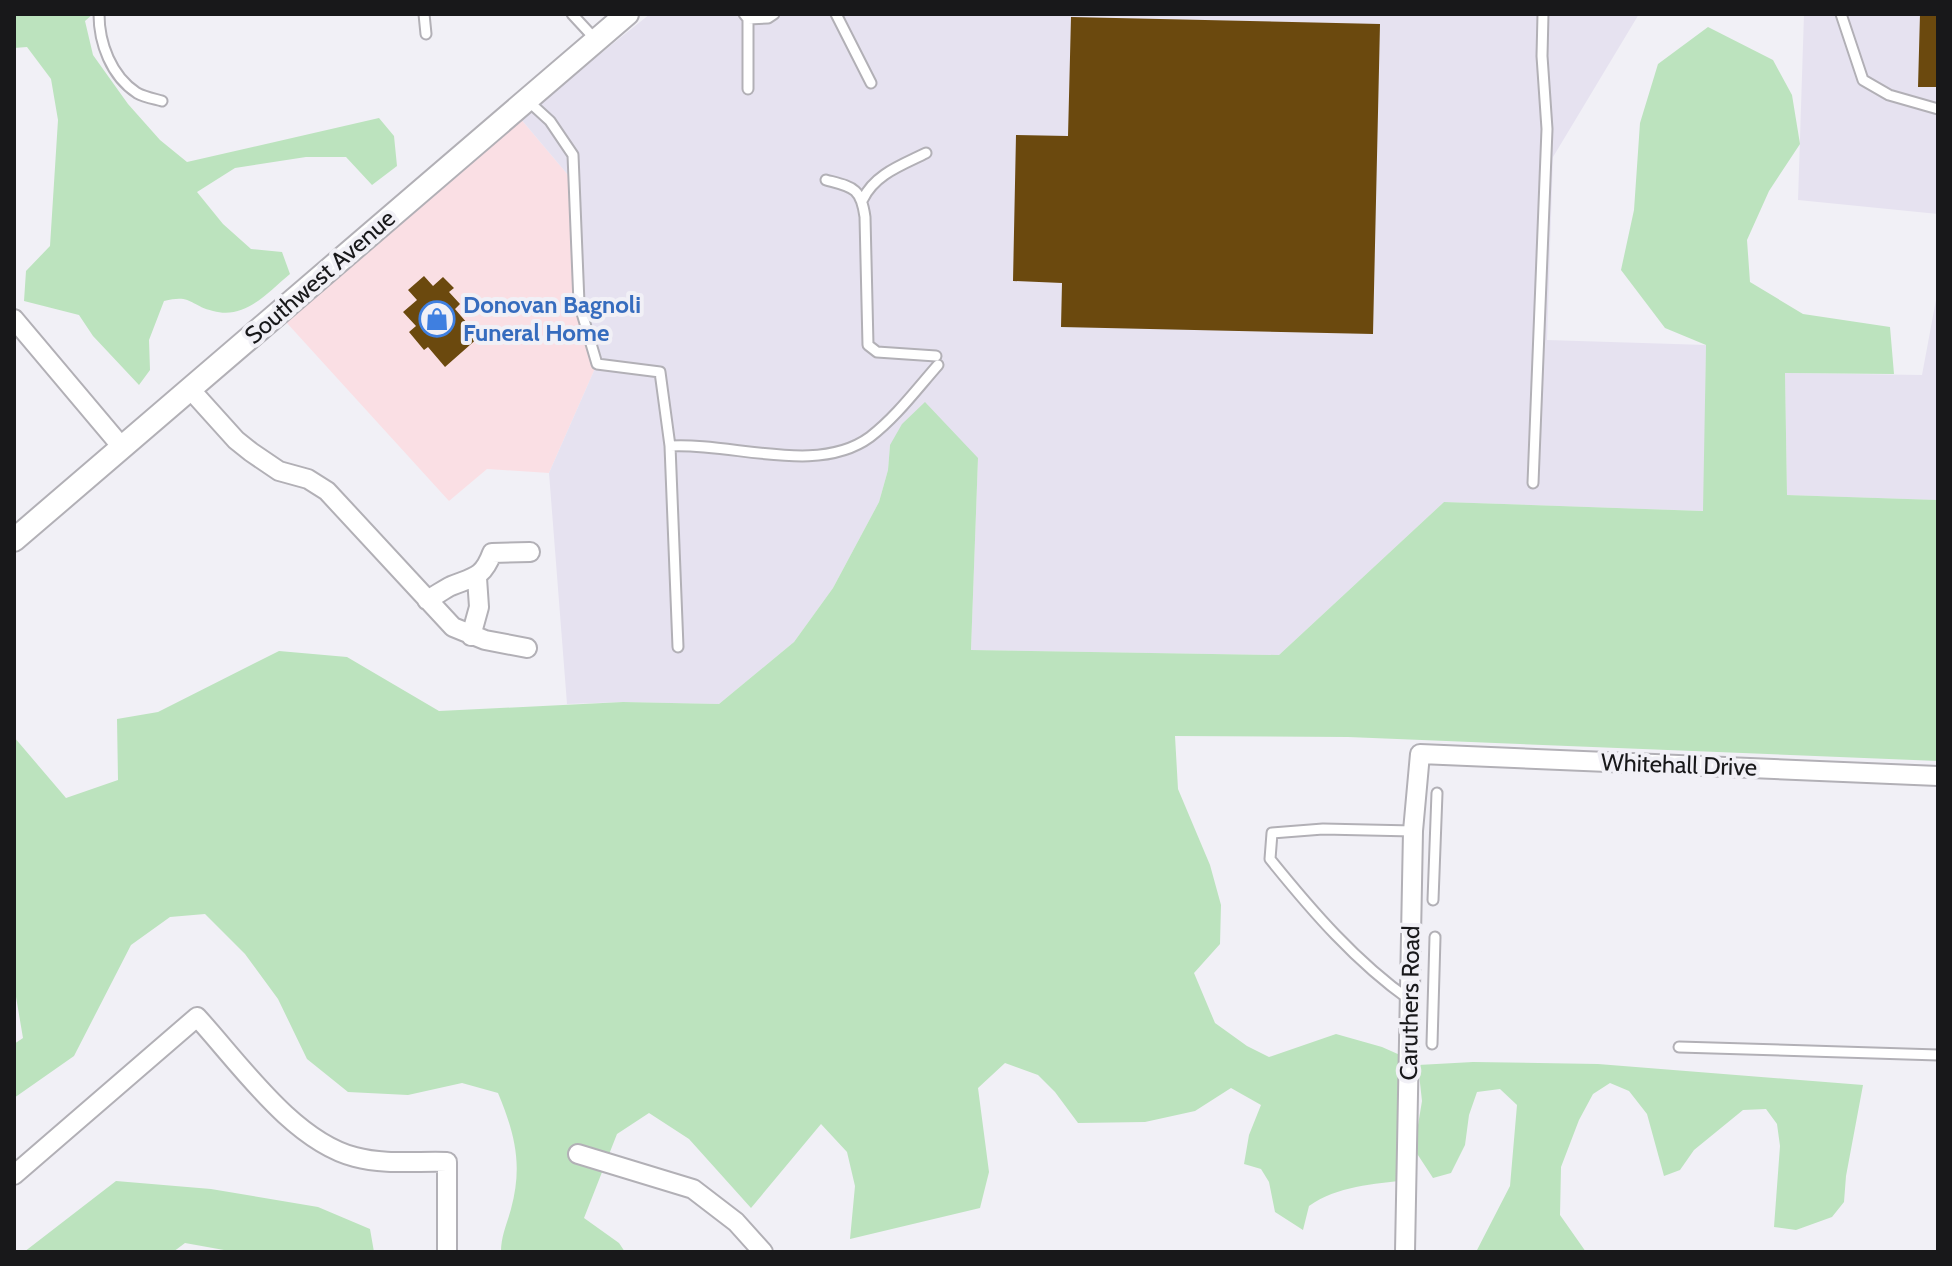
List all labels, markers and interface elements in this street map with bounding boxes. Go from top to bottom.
street label: Southwest Avenue [239,203,401,350]
place label: Donovan Bagnoli Funeral Home [463,290,641,347]
shop icon: Donovan Bagnoli Funeral Home [418,300,456,338]
street label: Whitehall Drive [1600,747,1758,782]
street label: Caruthers Road [1394,925,1425,1081]

